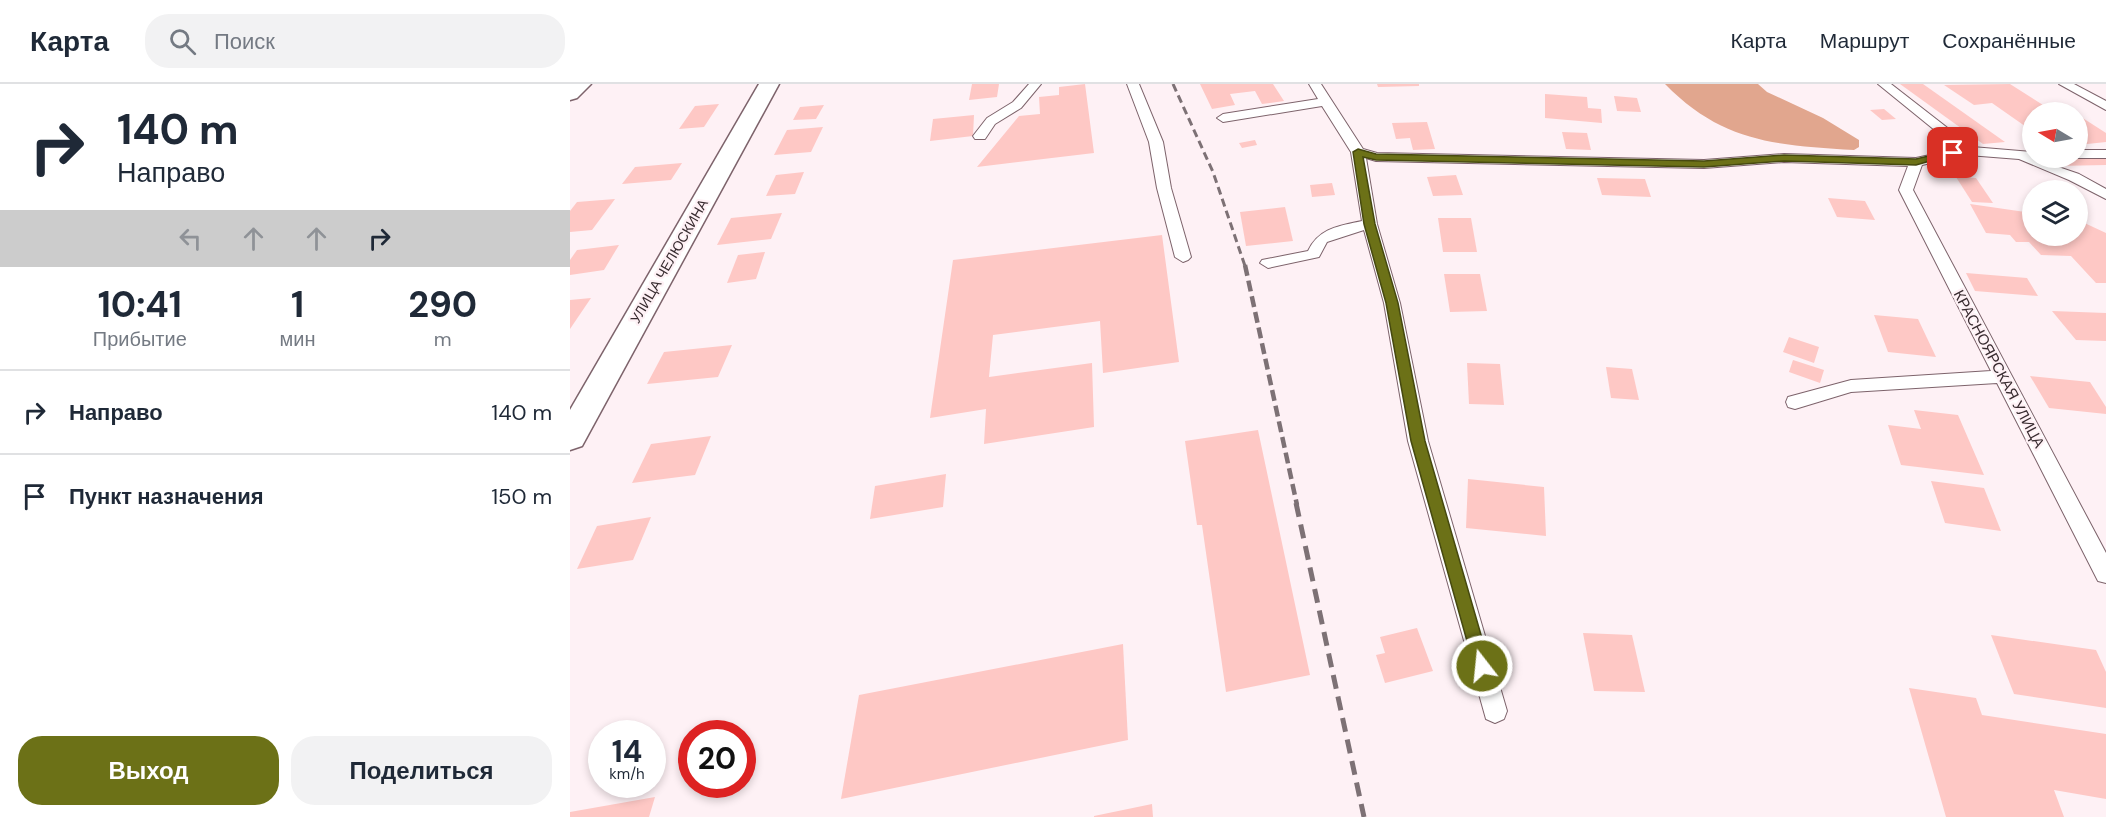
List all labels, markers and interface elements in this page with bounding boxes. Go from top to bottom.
search box [145,14,565,68]
text: Карта [30,23,109,60]
icon: search [166,25,199,58]
text: Поиск [214,27,275,56]
text: Карта [1731,27,1787,55]
text: Маршрут [1820,27,1909,55]
text: Сохранённые [1942,27,2076,55]
text: 140 m [117,102,239,157]
north arrow [2022,102,2088,168]
map controls [2022,102,2088,246]
icon: right [18,108,96,186]
pin [1927,127,1978,178]
icon: arrive [1936,136,1969,169]
text: Направо [117,155,225,190]
button: layers [2022,180,2088,246]
street label: УЛИЦА ЧЕЛЮСКИНА [626,195,712,326]
icon: left [174,222,207,255]
icon: ahead [237,222,270,255]
icon: ahead [300,222,333,255]
icon: right [363,222,396,255]
text: 10:41 [98,281,182,328]
text: 1 [291,281,304,328]
text: 290 [408,281,477,328]
street label: КРАСНОЯРСКАЯ УЛИЦА [1949,286,2049,452]
text: Прибытие [93,326,187,352]
text: мин [280,326,316,352]
text: m [434,326,452,352]
icon: right [18,396,51,429]
text: Направо [69,398,163,427]
text: 140 m [491,398,552,427]
icon: arrive [18,480,51,513]
text: Пункт назначения [69,482,264,511]
text: 150 m [491,482,552,511]
position arrow [1450,634,1514,698]
speed limit sign: 20 [678,720,756,798]
text: 14 [612,732,642,771]
button: Выход [18,736,279,805]
button: Поделиться [291,736,552,805]
text: km/h [609,764,645,784]

